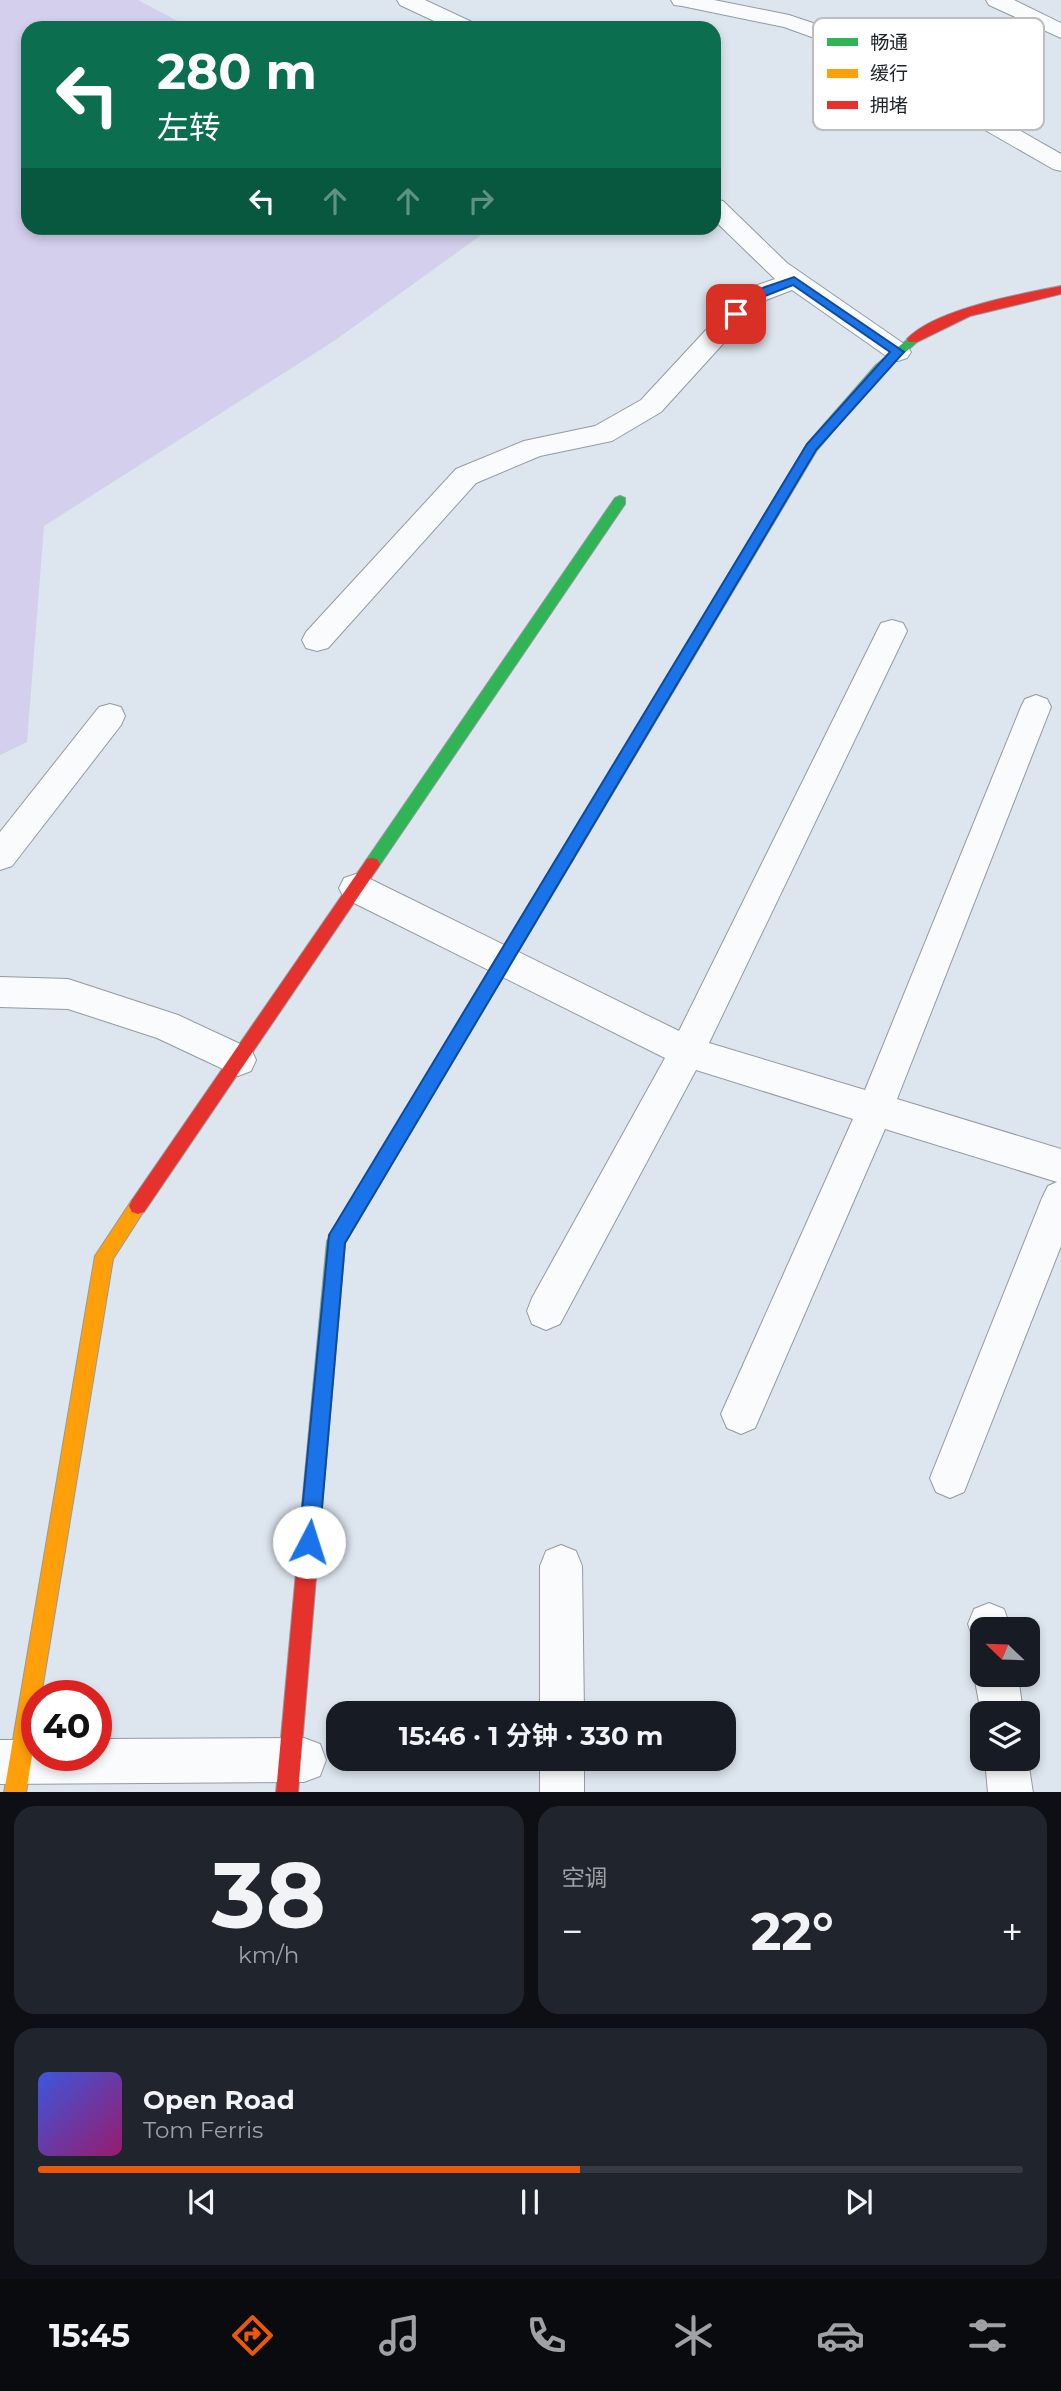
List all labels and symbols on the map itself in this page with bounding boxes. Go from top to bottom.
legend [813,18,1044,130]
text: 畅通 [870,31,908,54]
text: 缓行 [870,62,908,85]
text: 拥堵 [870,94,908,117]
pin [706,284,766,344]
position arrow [272,1505,346,1579]
north arrow [970,1617,1040,1687]
speed limit sign: 40 [21,1680,112,1771]

